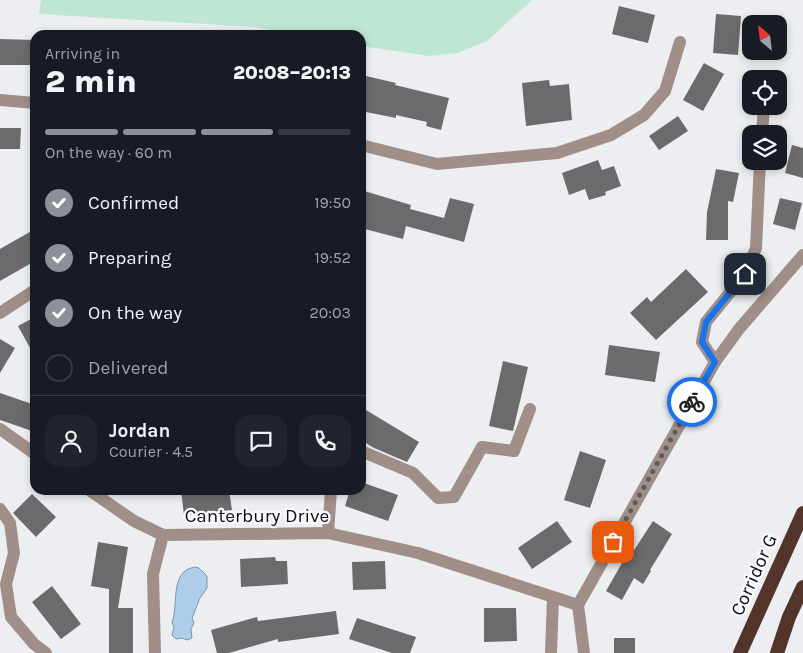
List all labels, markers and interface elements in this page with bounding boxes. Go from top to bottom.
north arrow [742,15,788,60]
map controls [742,15,787,170]
text: Arriving in [45,44,120,63]
text: 20:08–20:13 [233,62,351,84]
text: 2 min [45,63,137,100]
button: locate [742,70,787,115]
button: layers [742,125,787,170]
text: On the way · 60 m [45,143,172,162]
icon: check [45,189,73,217]
text: Confirmed [88,192,179,214]
text: 19:50 [314,193,351,212]
icon: check [45,244,73,272]
text: Preparing [88,247,171,269]
text: 19:52 [314,248,351,267]
pin [724,253,766,295]
icon: home [731,260,759,288]
icon: check [45,299,73,327]
text: On the way [88,302,182,324]
text: 20:03 [310,303,351,322]
text: Delivered [88,357,168,379]
courier [667,377,717,427]
icon: bike [678,388,706,416]
button: person [45,415,97,467]
button: chat [235,415,287,467]
button: phone [299,415,351,467]
text: Jordan [109,420,170,442]
text: Courier · 4.5 [109,442,193,461]
street label: Canterbury Drive [185,505,329,527]
pin [592,521,634,563]
icon: bag [599,528,627,556]
street label: Corridor G [726,531,782,619]

